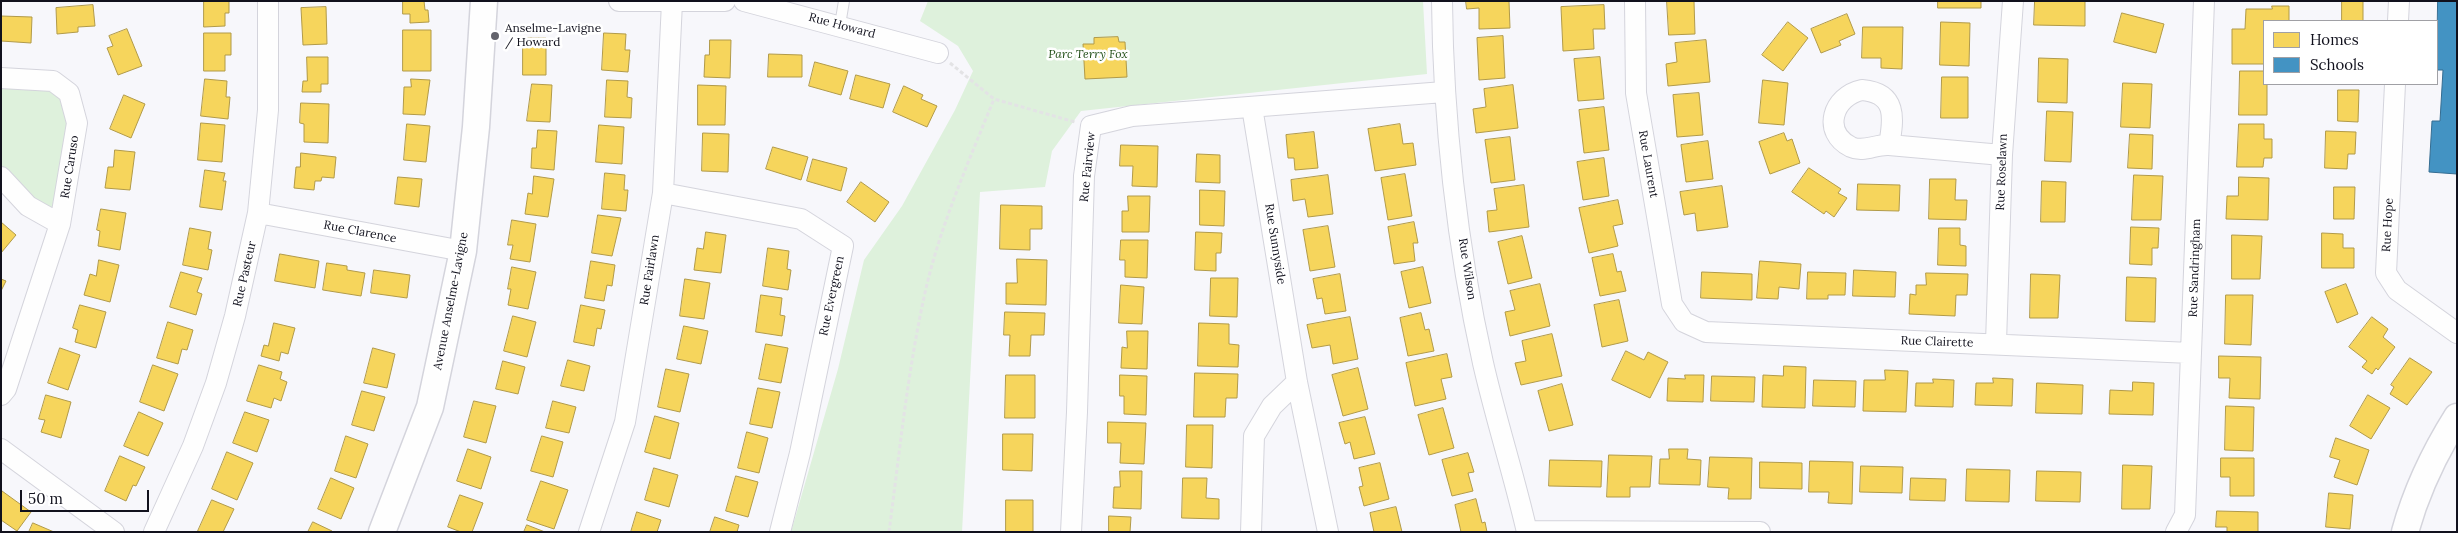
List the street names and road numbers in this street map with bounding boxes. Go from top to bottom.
street label: Rue Howard [807,10,877,42]
street label: Rue Laurent [1635,129,1661,199]
street label: Rue Fairview [1077,131,1099,203]
street label: Rue Roselawn [1993,133,2011,211]
street label: Rue Caruso [58,134,82,200]
street label: Rue Hope [2379,198,2397,252]
street label: Rue Sunnyside [1261,203,1289,285]
street label: Rue Clarence [322,218,398,246]
street label: Rue Sandringham [2186,218,2204,318]
street label: Avenue Anselme-Lavigne [431,231,471,371]
street label: Rue Fairlawn [637,234,663,306]
street label: Rue Wilson [1455,237,1479,301]
street label: Rue Pasteur [230,240,260,308]
street label: Rue Evergreen [817,255,847,337]
street label: Rue Clairette [1900,334,1974,350]

